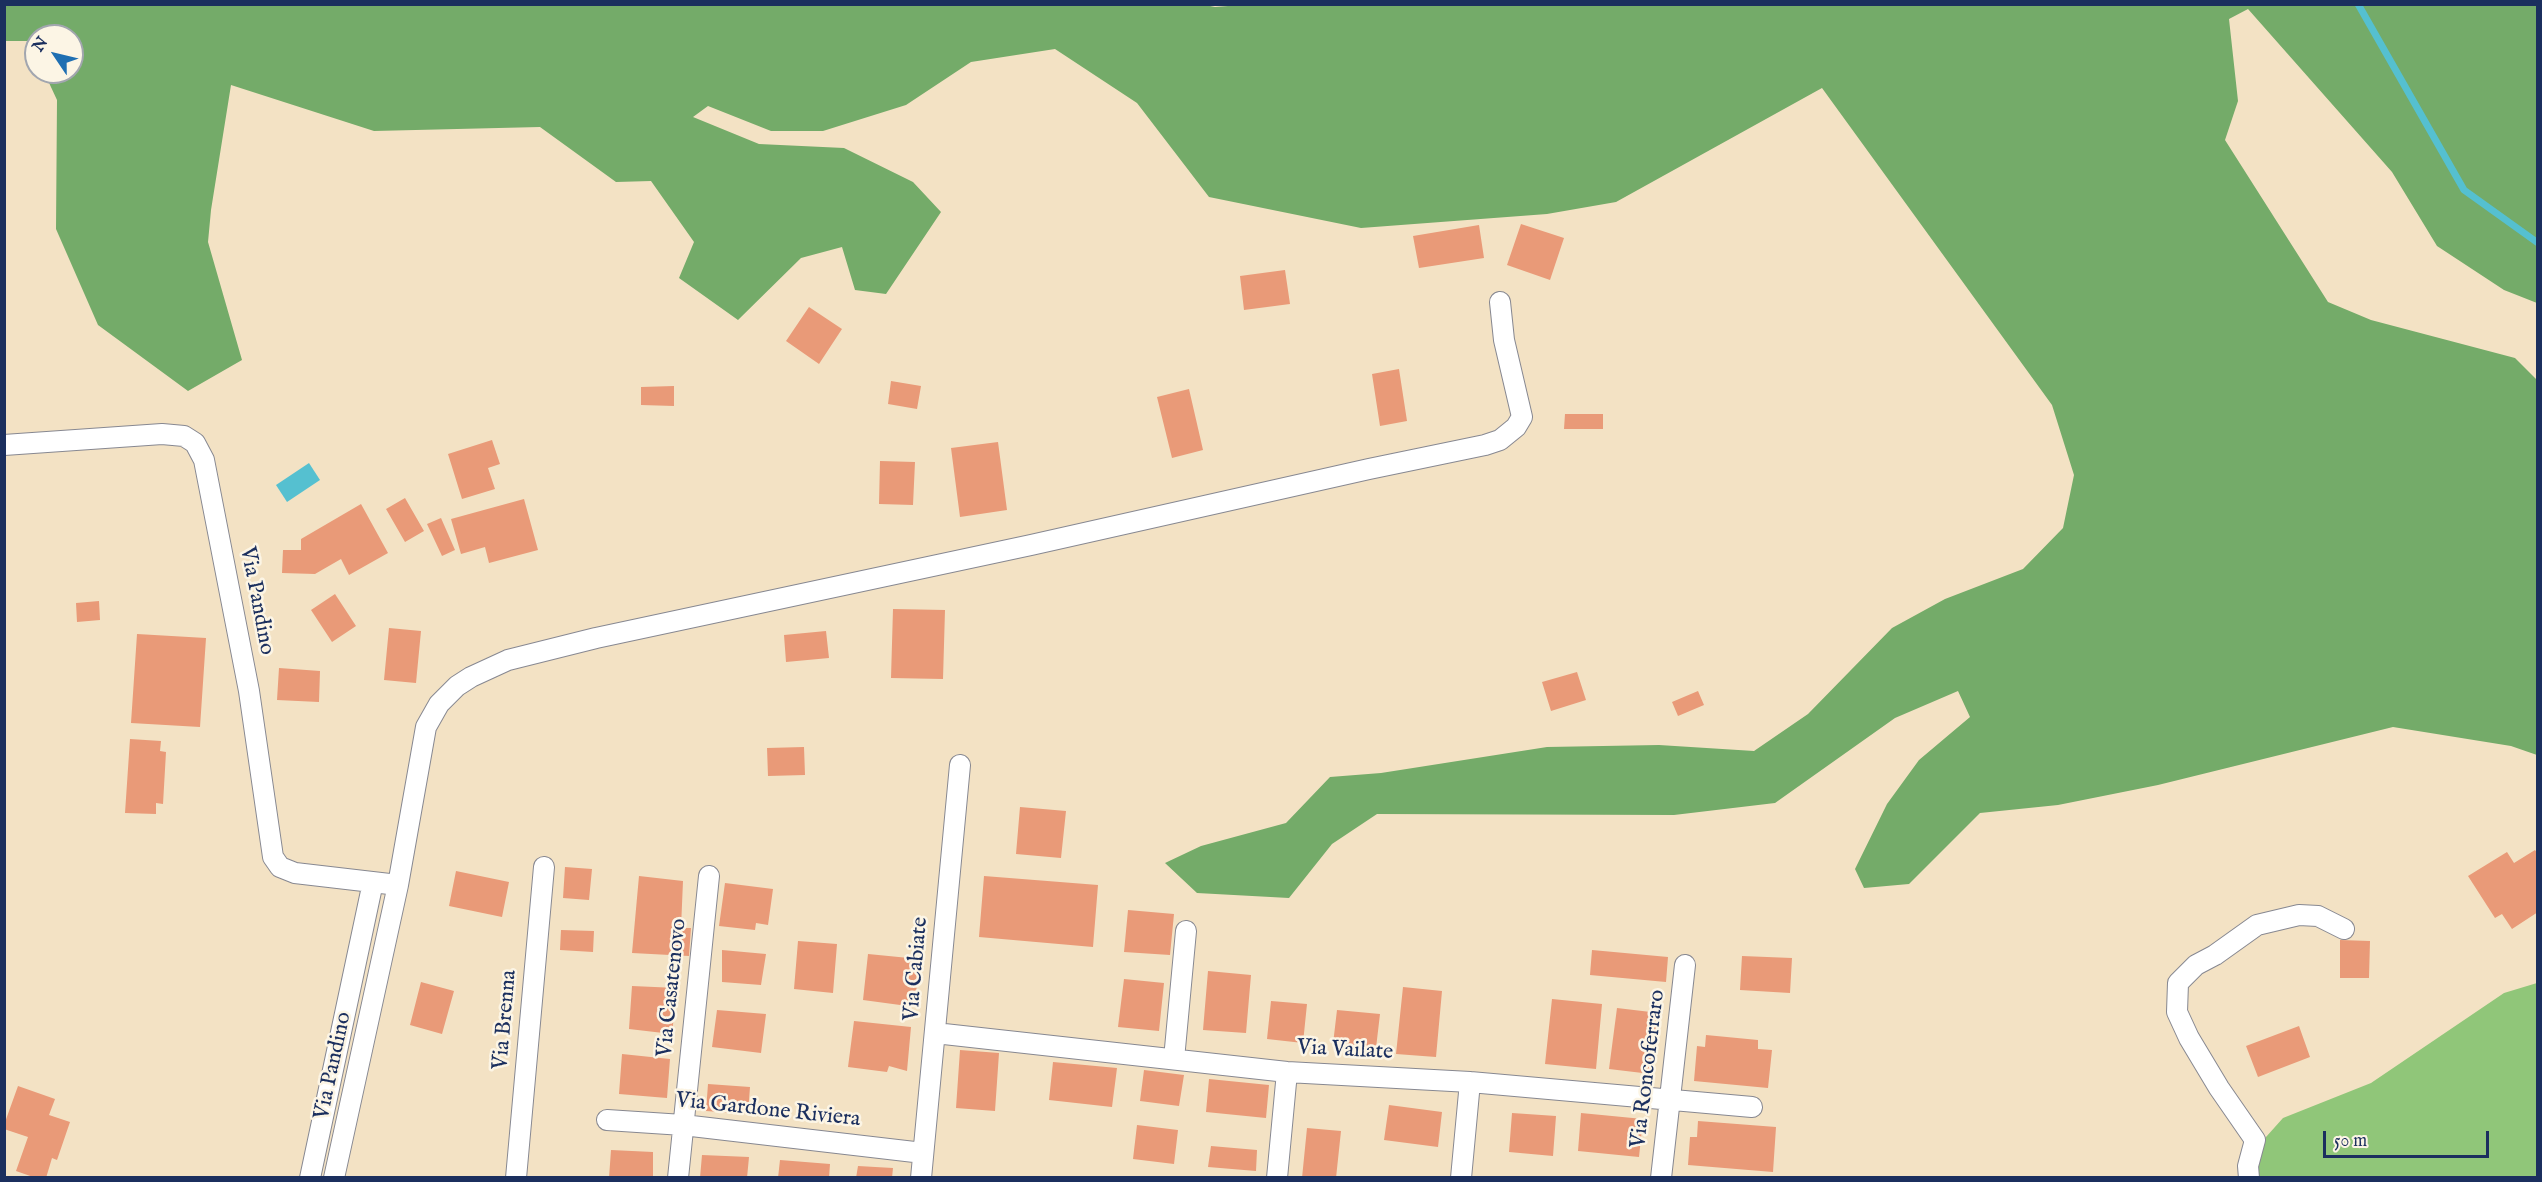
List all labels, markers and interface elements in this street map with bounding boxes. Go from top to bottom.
north arrow [24,24,84,84]
text: N [29,33,53,56]
street label: Via Pandino [233,545,279,657]
street label: Via Cabiate [899,916,935,1022]
street label: Via Casatenovo [653,917,693,1059]
street label: Via Brenna [488,969,524,1071]
street label: Via Roncoferraro [1626,988,1672,1150]
street label: Via Pandino [310,1010,358,1122]
street label: Via Vailate [1296,1035,1394,1067]
street label: Via Gardone Riviera [674,1088,862,1134]
scale bar [2326,1119,2492,1157]
text: 50 m [2334,1130,2367,1153]

